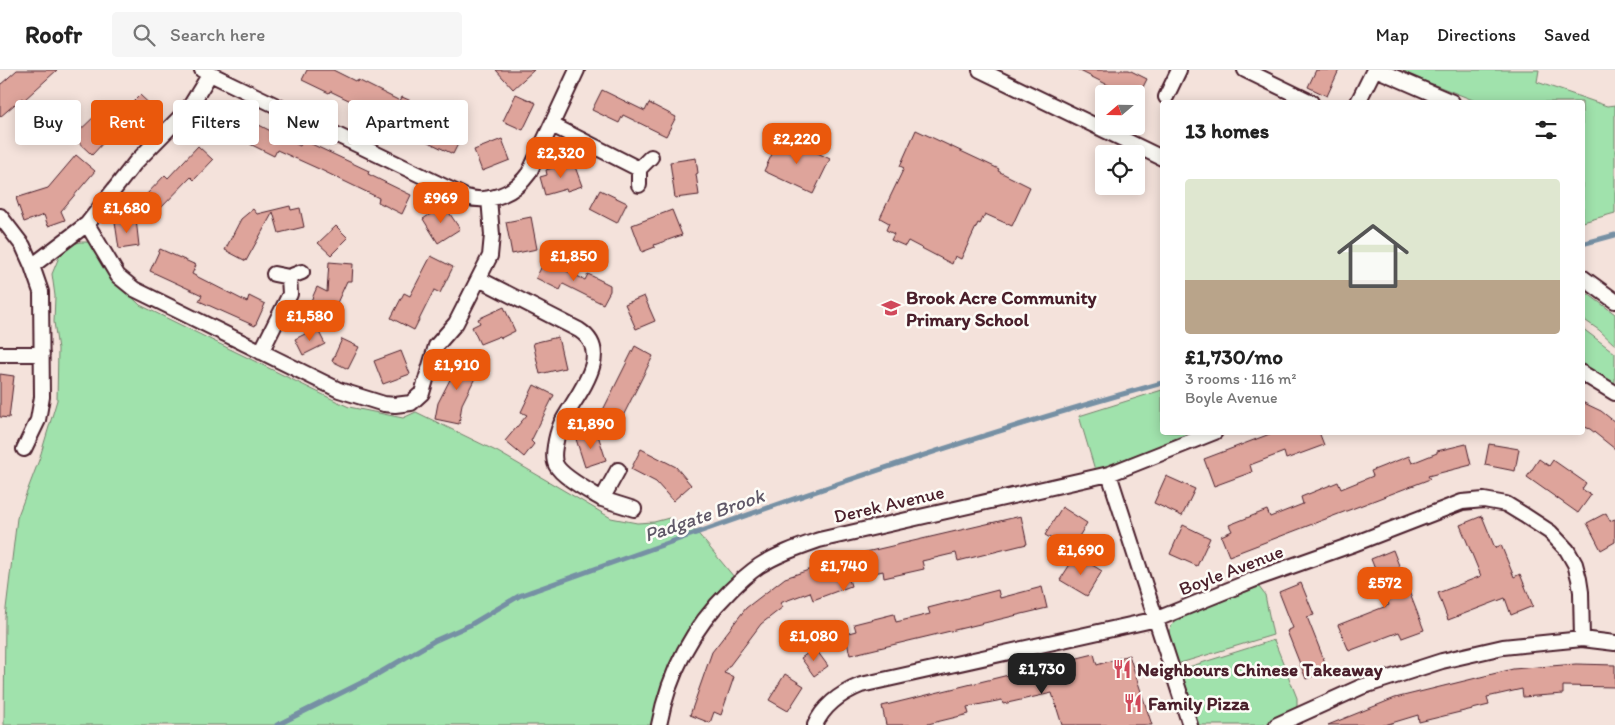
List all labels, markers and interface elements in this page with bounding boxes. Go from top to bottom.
search box [112,12,462,57]
text: Roofr [25,20,82,49]
icon: search [130,21,158,49]
text: Search here [170,23,265,46]
text: Map [1376,24,1409,46]
text: Directions [1437,24,1516,46]
text: Saved [1544,24,1590,46]
north arrow [1095,85,1145,135]
map controls [1095,85,1145,195]
chip: Buy [15,100,81,145]
chip: Rent [91,100,163,145]
chip: Filters [173,100,259,145]
chip: New [269,100,338,145]
chip: Apartment [348,100,468,145]
icon: filters [1532,116,1560,144]
text: 13 homes [1185,118,1269,143]
pin: £2,220 [756,122,838,165]
text: £2,220 [773,129,821,148]
pin: £2,320 [520,136,602,179]
text: £2,320 [537,143,585,162]
button: locate [1095,145,1145,195]
pin: £969 [411,182,471,224]
text: £969 [424,188,458,207]
pin: £1,680 [86,191,168,234]
text: £1,680 [104,198,150,217]
icon: home [1328,211,1418,301]
pin: £1,850 [533,240,615,282]
text: £1,850 [551,246,597,265]
place label: Brook Acre Community Primary School [906,286,1097,331]
school or university icon: Brook Acre Community Primary School [880,297,902,319]
pin: £1,580 [269,300,351,342]
text: £1,580 [287,306,333,325]
text: £1,730/mo [1185,344,1283,369]
pin: £1,910 [416,348,498,391]
text: £1,910 [434,355,480,374]
text: 3 rooms · 116 m² [1185,369,1296,388]
text: Boyle Avenue [1185,388,1278,407]
pin: £1,890 [550,408,632,450]
text: £1,890 [568,414,614,433]
street label: Derek Avenue [832,480,946,528]
water label: Padgate Brook [641,483,769,547]
pin: £1,690 [1040,534,1122,576]
text: £1,690 [1058,540,1104,559]
street label: Boyle Avenue [1176,540,1286,600]
pin: £1,740 [803,550,885,592]
text: £1,740 [820,556,868,575]
pin: £572 [1355,566,1415,609]
text: £572 [1368,573,1402,592]
pin: £1,080 [773,620,855,662]
text: £1,080 [790,626,838,645]
pin: £1,730 [1001,652,1083,695]
restaurant icon: Neighbours Chinese Takeaway [1111,658,1133,680]
place label: Neighbours Chinese Takeaway [1137,658,1383,681]
text: £1,730 [1019,659,1065,678]
restaurant icon: Family Pizza [1122,692,1144,714]
place label: Family Pizza [1148,692,1251,715]

